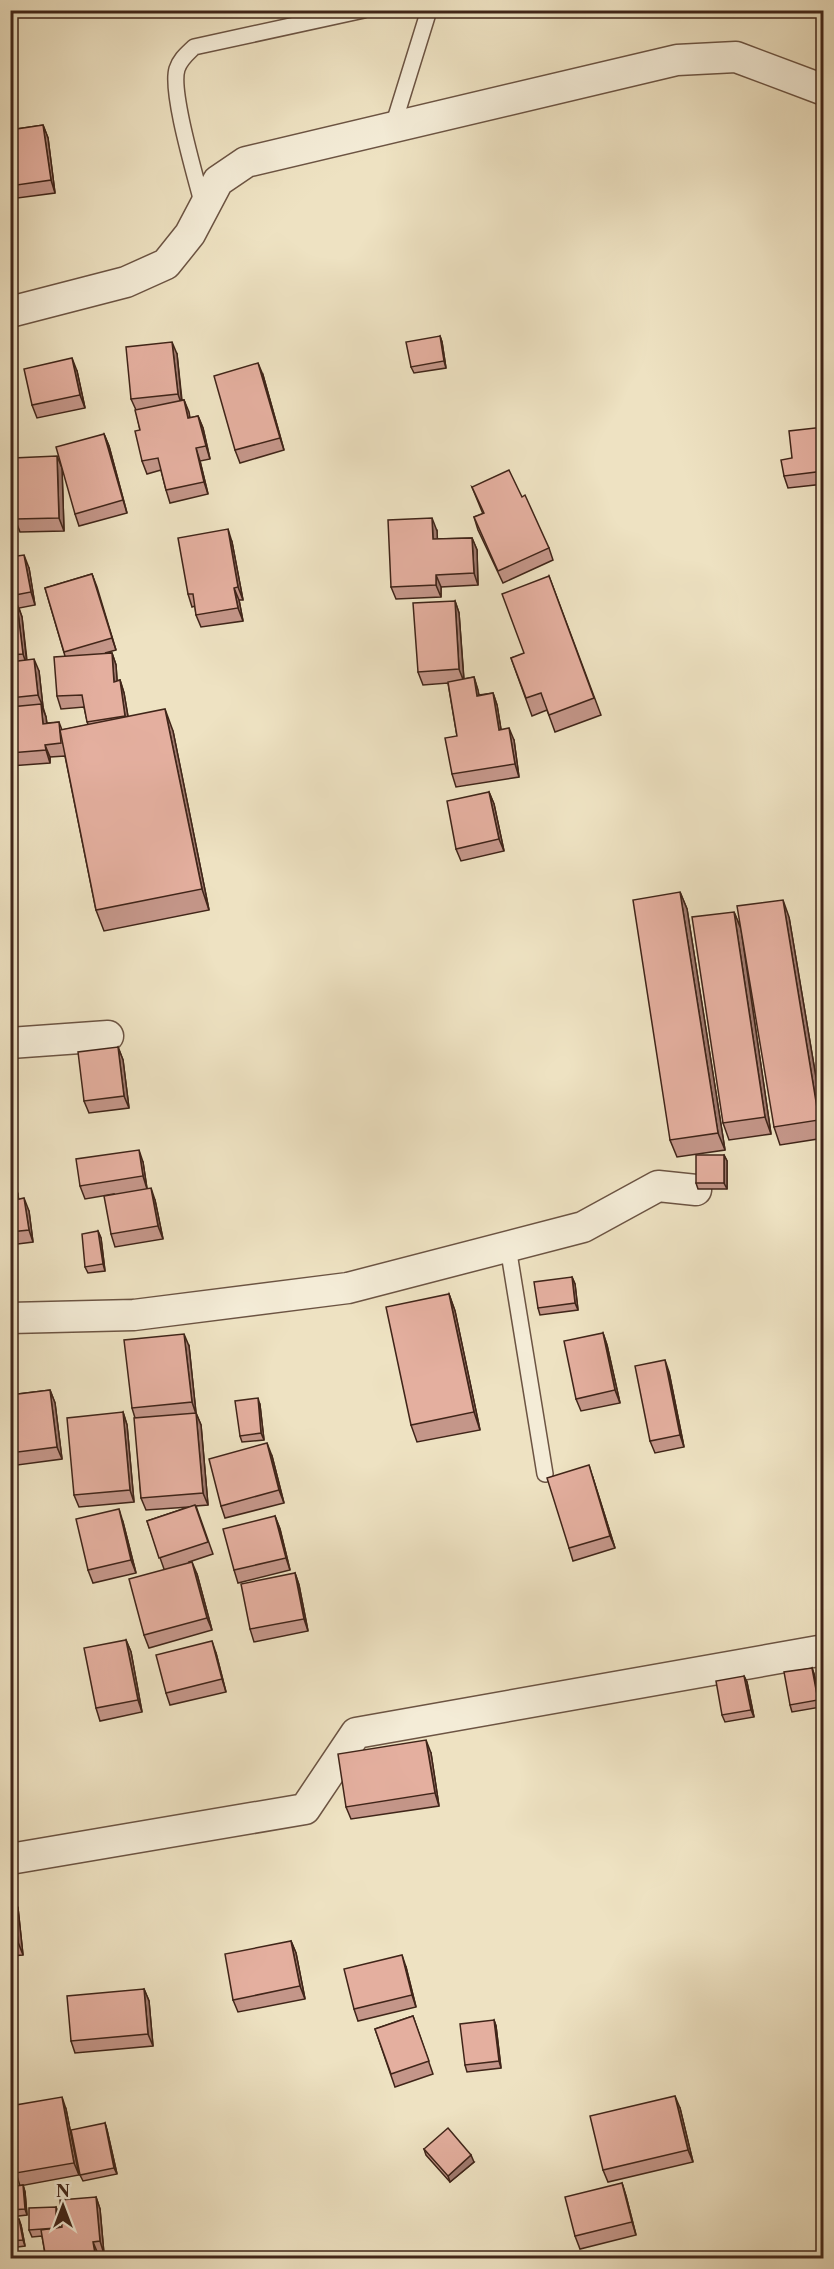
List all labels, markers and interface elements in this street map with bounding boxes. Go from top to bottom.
north arrow [33,2176,93,2236]
text: N [56,2181,70,2201]

